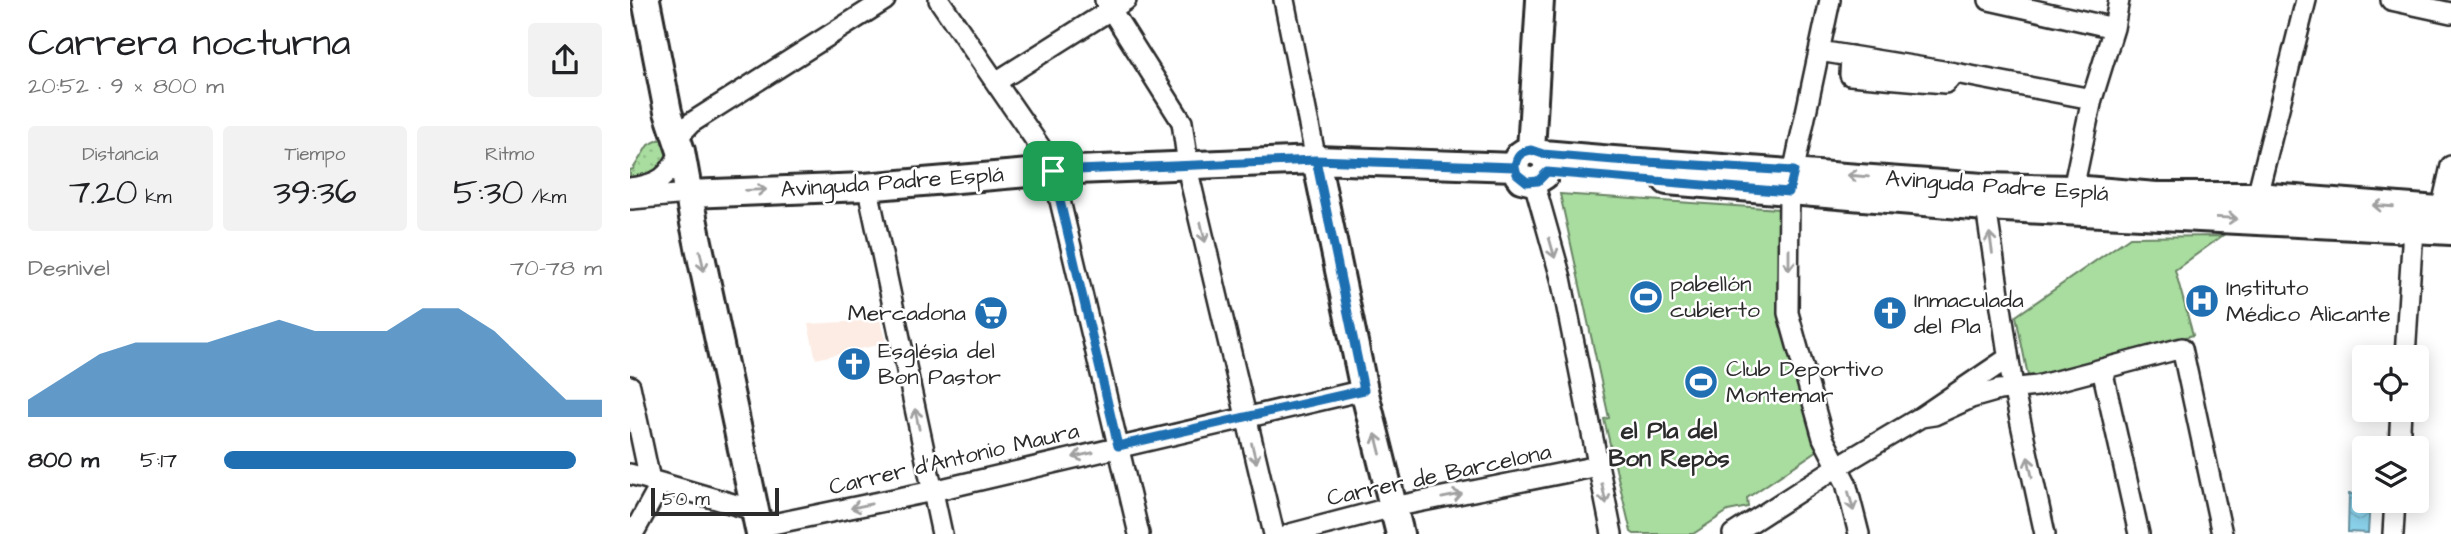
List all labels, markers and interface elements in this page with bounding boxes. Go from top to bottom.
text: Carrera nocturna [28,18,351,70]
button: share [528,23,602,97]
text: 20:52 · 9 × 800 m [28,70,224,102]
text: Distancia [82,141,158,168]
text: Tiempo [284,141,346,168]
text: Ritmo [485,141,534,168]
pin [1023,141,1083,201]
icon: arrive [1034,152,1072,190]
street label: Avinguda Padre Esplá [779,158,1005,207]
street label: Avinguda Padre Esplá [1884,162,2110,211]
text: 7.20 [69,168,138,217]
text: 39:36 [273,168,357,217]
text: 5:30 [453,168,524,217]
one-way arrow [1847,169,1870,182]
one-way arrow [744,183,767,197]
text: km [138,184,172,211]
text: /km [524,184,566,211]
one-way arrow [2372,199,2395,212]
one-way arrow [2215,212,2238,225]
one-way arrow [1197,220,1210,242]
one-way arrow [1985,232,1998,255]
one-way arrow [1547,237,1560,259]
one-way arrow [1782,248,1796,271]
one-way arrow [695,249,709,272]
text: Desnivel [28,252,110,284]
text: 70–78 m [510,252,602,284]
place label: pabellón cubierto [1670,268,1760,326]
place label: Instituto Médico Alicante [2226,272,2391,330]
sports icon: pabellón cubierto [1627,278,1665,316]
hospital icon: Instituto Médico Alicante [2183,282,2221,320]
place label: Inmaculada del Pla [1914,284,2024,342]
supermarket icon: Mercadona [972,294,1010,332]
church icon: Inmaculada del Pla [1871,294,1909,332]
place label: Mercadona [848,297,966,329]
place label: Església del Bon Pastor [878,335,1001,393]
church icon: Església del Bon Pastor [835,345,873,383]
map controls [2352,345,2429,513]
button: locate [2352,345,2429,422]
place label: Club Deportivo Montemar [1726,353,1883,411]
sports icon: Club Deportivo Montemar [1682,363,1720,401]
one-way arrow [910,408,924,431]
district label: el Pla del Bon Repòs [1608,414,1730,476]
street label: Carrer d'Antonio Maura [826,415,1082,503]
one-way arrow [1371,433,1384,456]
street label: Carrer de Barcelona [1324,436,1554,514]
button: layers [2352,436,2429,513]
one-way arrow [1248,441,1262,464]
text: 800 m [28,444,99,476]
text: 5:17 [140,444,177,476]
one-way arrow [1072,449,1095,462]
one-way arrow [2023,456,2037,479]
one-way arrow [1597,482,1611,505]
scale bar [651,485,779,517]
text: 50 m [662,486,710,513]
one-way arrow [1440,488,1463,502]
one-way arrow [1845,490,1858,512]
one-way arrow [850,499,873,513]

